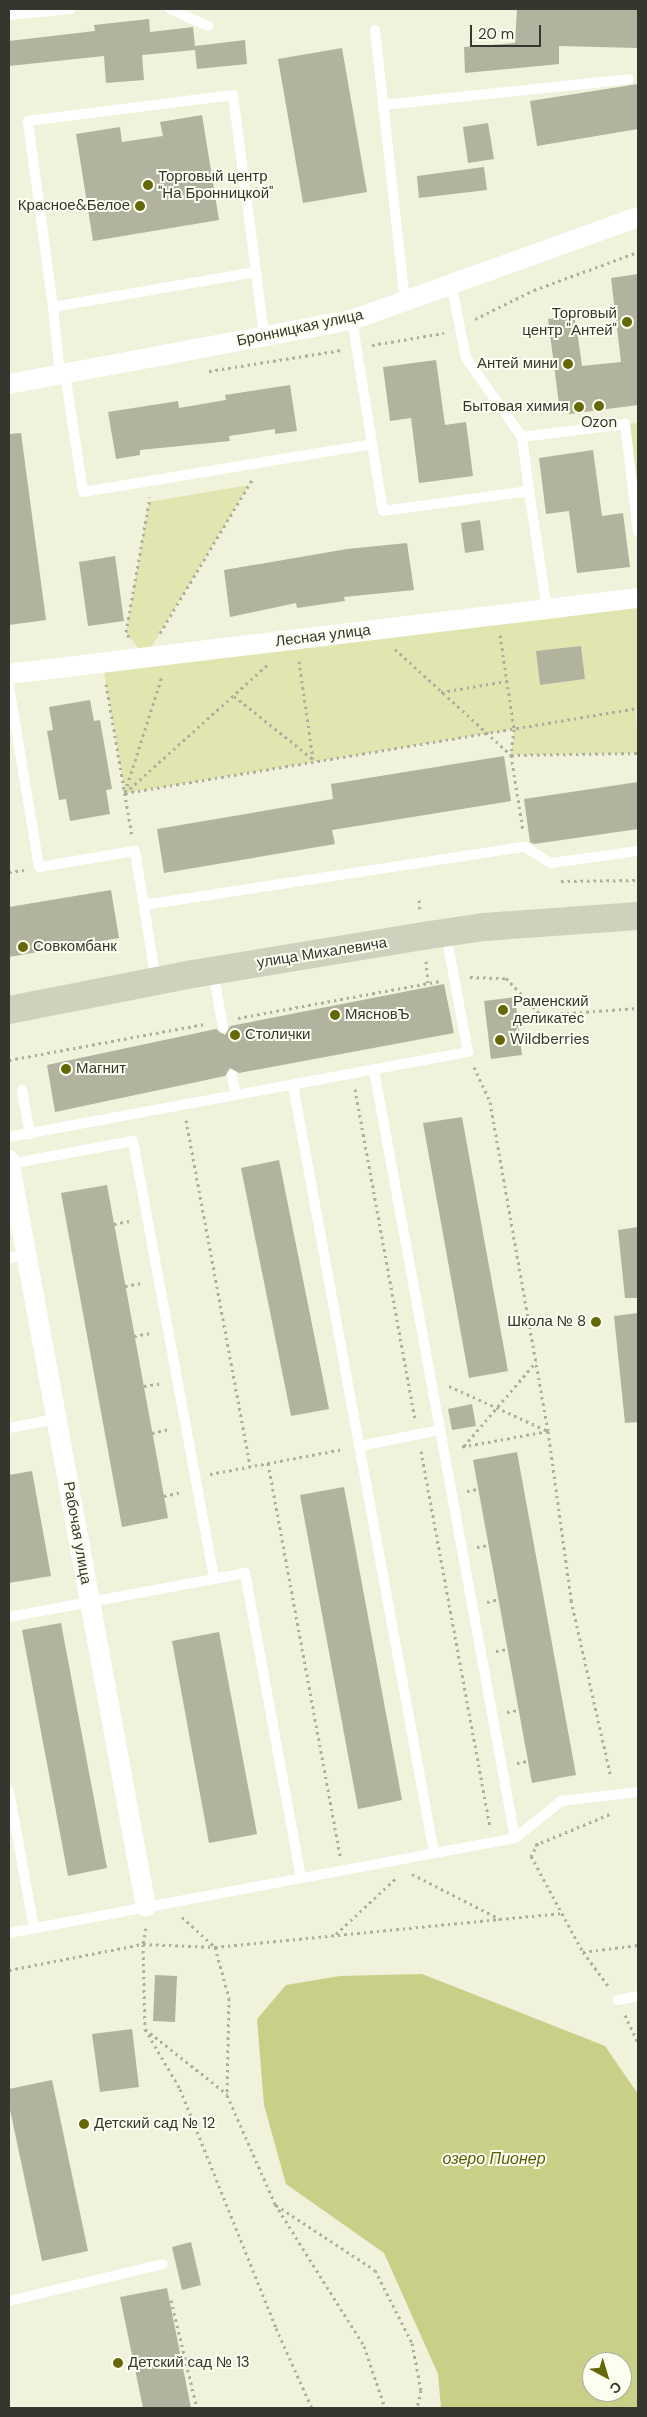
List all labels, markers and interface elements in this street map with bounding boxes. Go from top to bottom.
scale bar [472,15,543,47]
text: 20 m [478,24,514,44]
place label: Торговый центр "На Бронницкой" [158,167,273,202]
marker: Торговый центр "На Бронницкой" [142,179,154,191]
place label: Красное&Белое [18,197,130,215]
marker: Красное&Белое [134,200,146,212]
place label: Торговый центр "Антей" [522,304,617,339]
street label: Бронницкая улица [235,306,365,350]
marker: Торговый центр "Антей" [621,316,633,328]
place label: Антей мини [477,355,558,373]
marker: Антей мини [562,358,574,370]
place label: Бытовая химия [462,398,569,416]
marker: Ozon [593,400,605,412]
marker: Бытовая химия [573,401,585,413]
place label: Ozon [581,414,617,432]
street label: Лесная улица [274,621,372,651]
street label: улица Михалевича [256,934,388,972]
place label: Совкомбанк [33,938,117,956]
marker: Совкомбанк [17,941,29,953]
place label: Раменский деликатес [513,992,589,1027]
marker: Раменский деликатес [497,1004,509,1016]
place label: МясновЪ [345,1006,410,1024]
marker: МясновЪ [329,1009,341,1021]
place label: Столички [245,1026,310,1044]
marker: Столички [229,1029,241,1041]
place label: Wildberries [510,1031,590,1049]
marker: Wildberries [494,1034,506,1046]
place label: Магнит [76,1060,126,1078]
marker: Магнит [60,1063,72,1075]
place label: Школа № 8 [507,1313,586,1331]
marker: Школа № 8 [590,1316,602,1328]
street label: Рабочая улица [59,1480,95,1586]
place label: Детский сад № 12 [94,2115,216,2133]
marker: Детский сад № 12 [78,2118,90,2130]
water label: озеро Пионер [442,2149,546,2169]
north arrow [582,2352,632,2402]
place label: Детский сад № 13 [128,2354,250,2372]
marker: Детский сад № 13 [112,2357,124,2369]
text: С [606,2378,625,2398]

